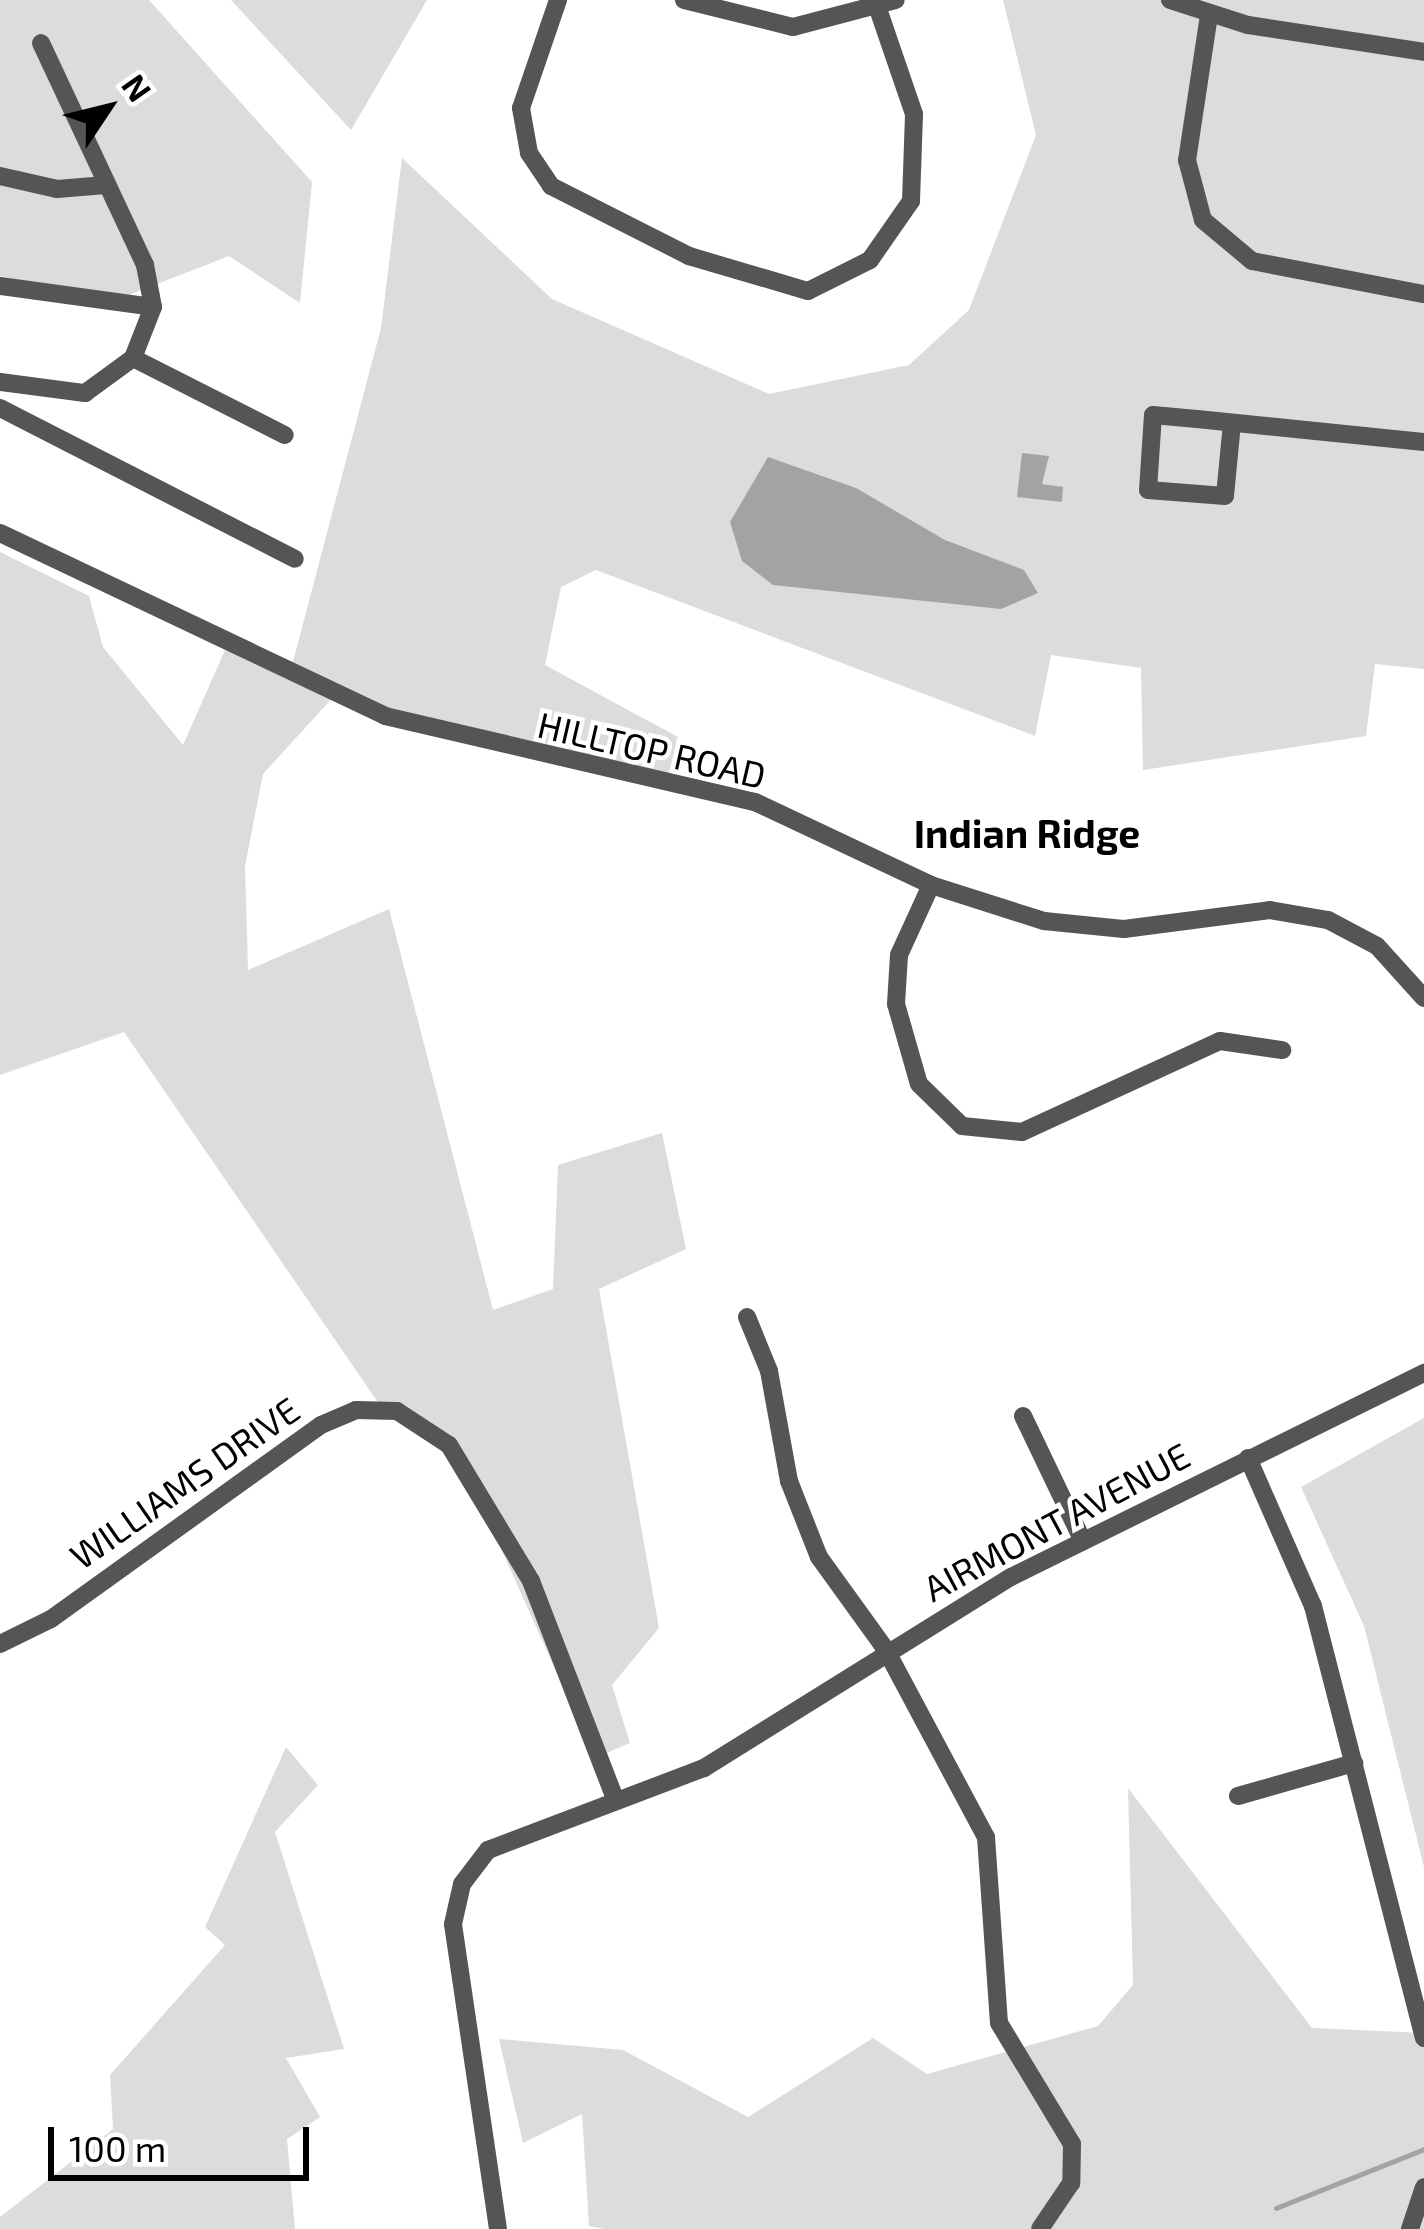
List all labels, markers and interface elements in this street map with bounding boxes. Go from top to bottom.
north arrow [48,48,168,168]
text: N [114,66,161,109]
street label: HILLTOP ROAD [534,702,770,796]
district label: Indian Ridge [914,810,1140,856]
street label: WILLIAMS DRIVE [61,1387,307,1577]
street label: AIRMONT AVENUE [915,1432,1197,1610]
scale bar [54,2103,315,2177]
text: 100 m [69,2126,166,2169]

